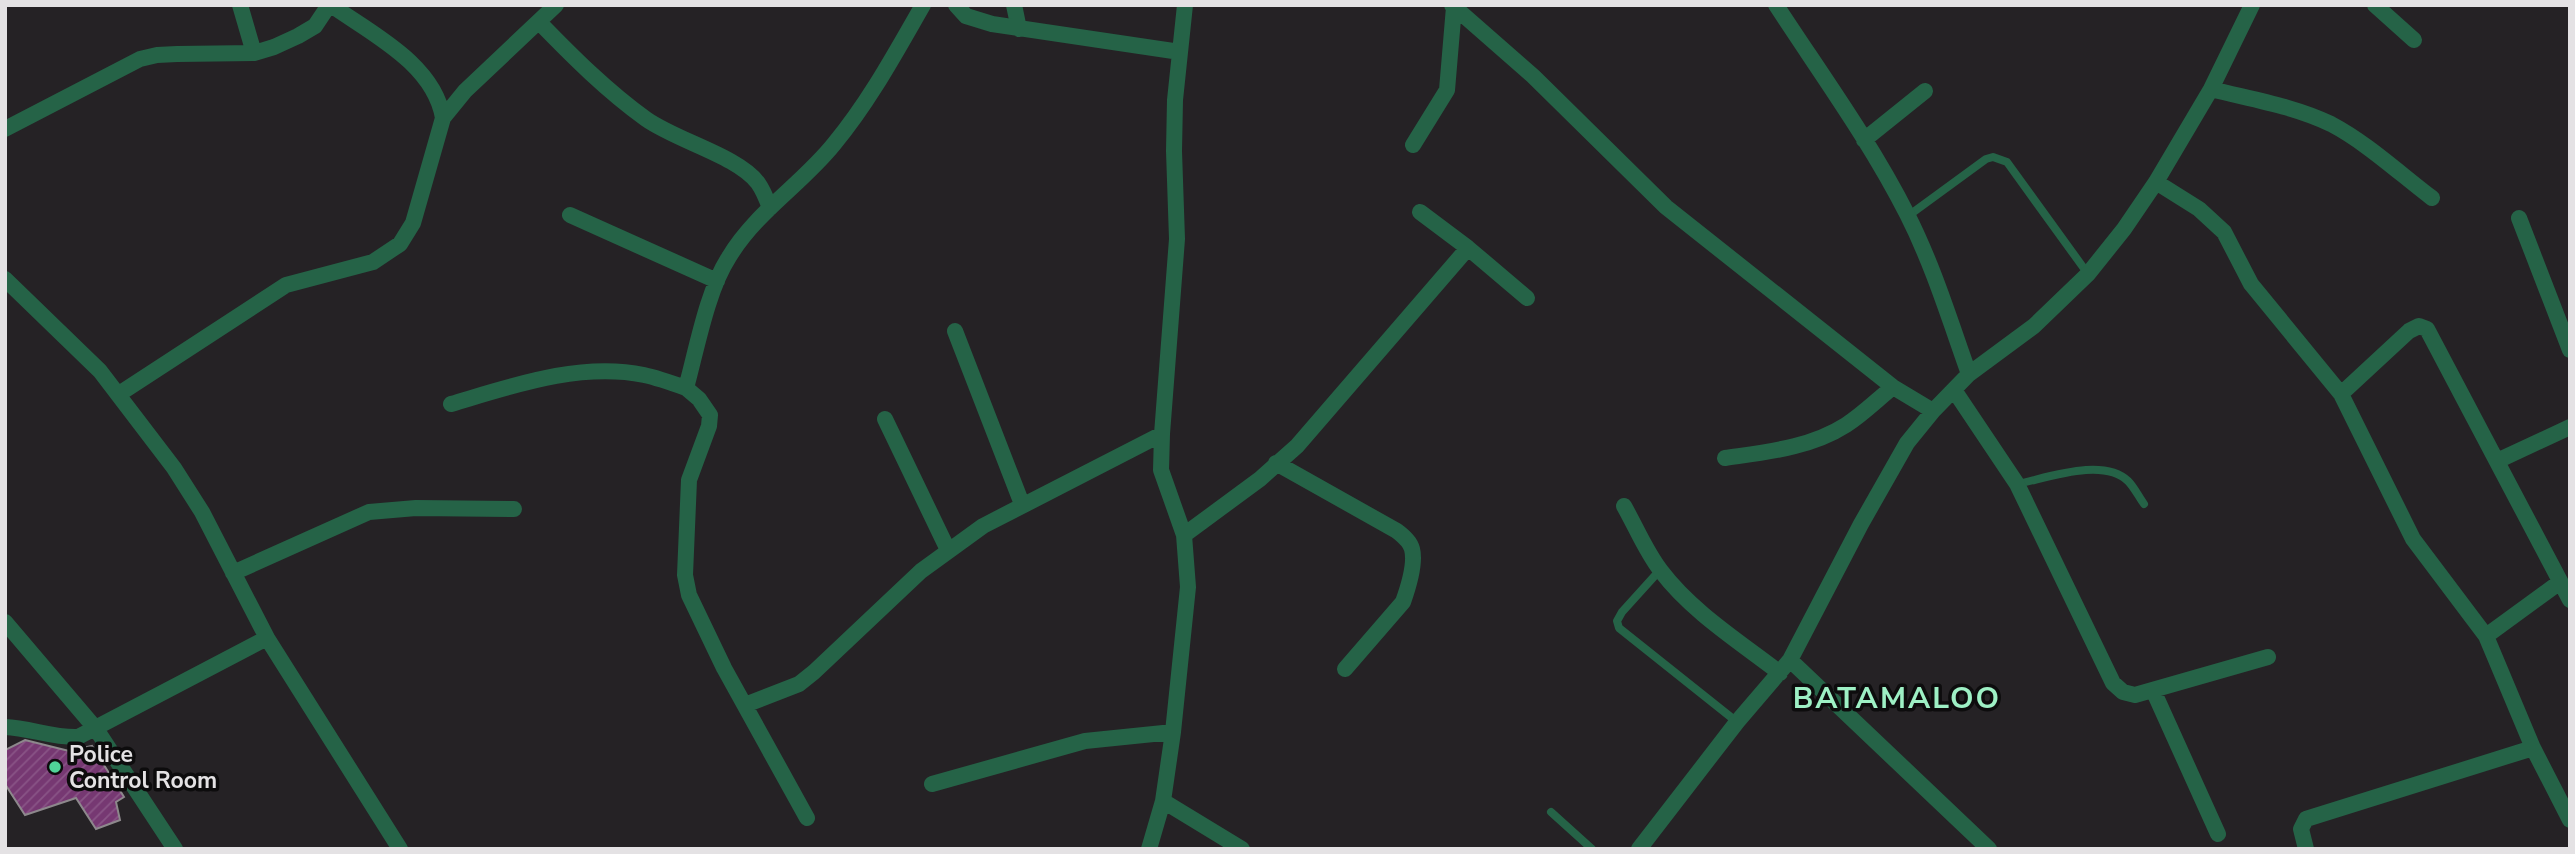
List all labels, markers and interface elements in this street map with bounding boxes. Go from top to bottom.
district label: BATAMALOO [1793,678,2001,719]
place label: Police Control Room [69,739,217,796]
marker: Police Control Room [47,759,63,775]

